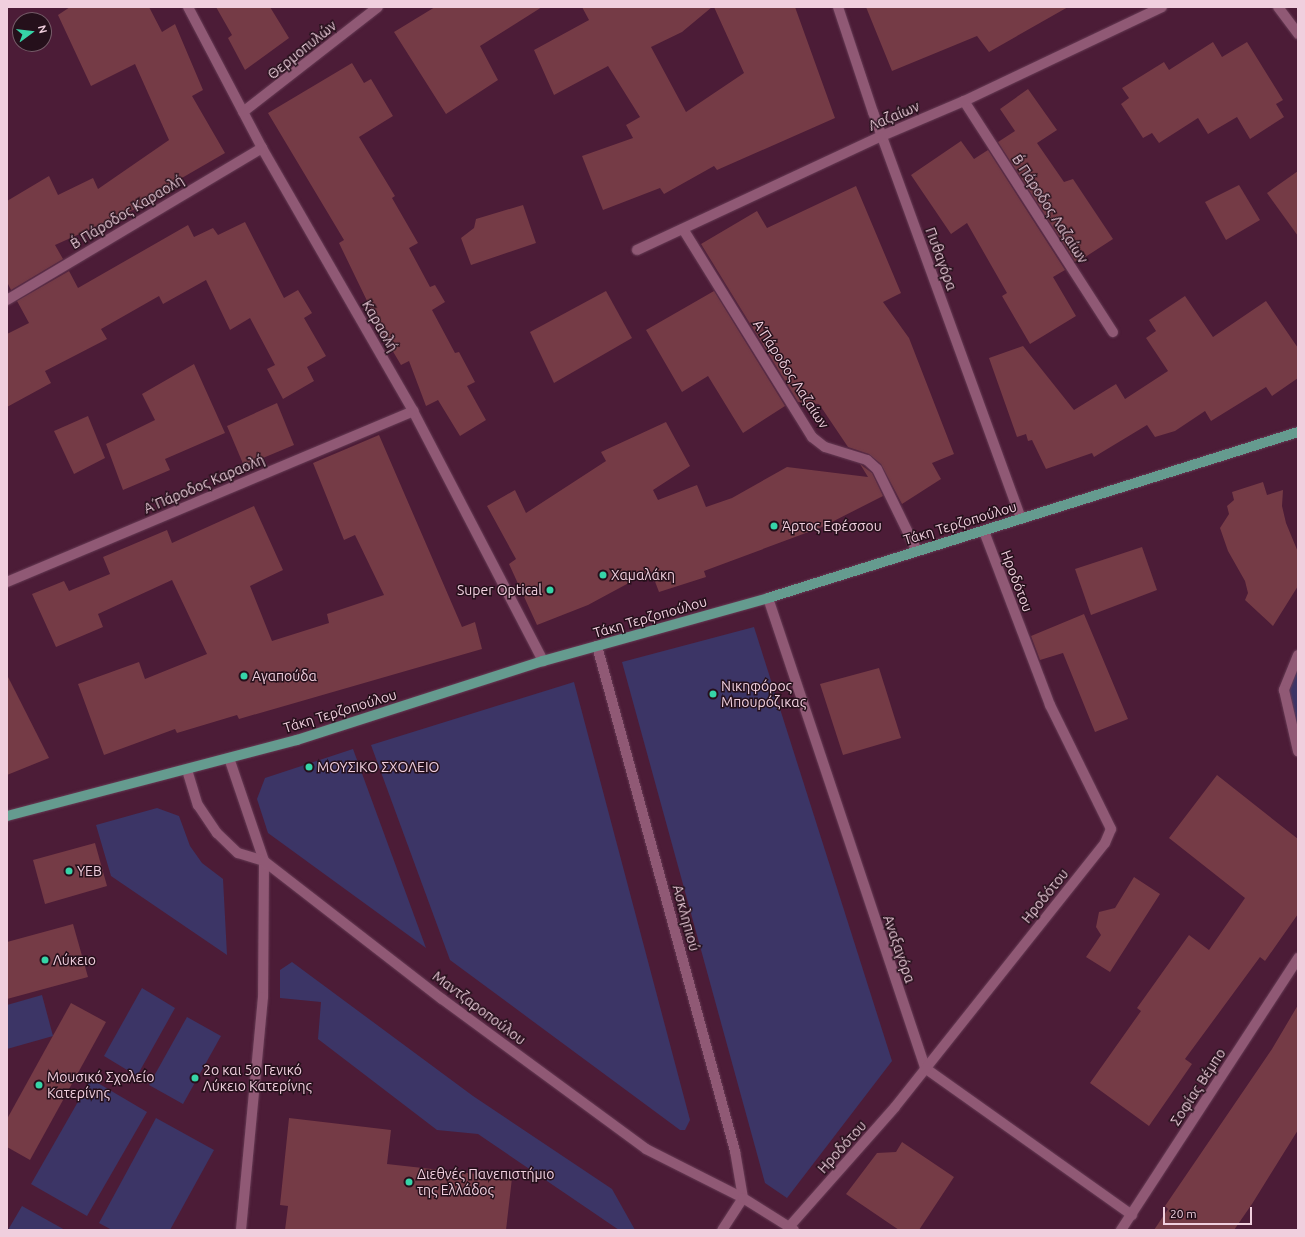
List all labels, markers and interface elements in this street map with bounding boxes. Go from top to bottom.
north arrow [12,12,52,52]
street label: Θερμοπυλών [264,17,340,83]
text: N [36,24,49,35]
street label: Λαζαίων [866,98,922,134]
street label: Β΄ Πάροδος Λαζαίων [1009,151,1091,267]
street label: Β΄ Πάροδος Καραολή [67,172,187,252]
street label: Πυθαγόρα [922,225,960,293]
street label: Καραολή [359,297,401,355]
street label: Α΄ Πάροδος Λαζαίων [749,316,833,432]
street label: Α΄ Πάροδος Καραολή [141,451,267,517]
street label: Τάκη Τερζοπούλου [901,498,1019,548]
place label: Άρτος Εφέσσου [782,518,882,534]
marker: Άρτος Εφέσσου [769,521,779,531]
street label: Ηροδότου [998,548,1036,614]
place label: Χαμαλάκη [611,567,675,583]
marker: Χαμαλάκη [598,570,608,580]
place label: Super Optical [457,582,542,598]
marker: Super Optical [545,585,555,595]
street label: Τάκη Τερζοπούλου [591,593,709,641]
place label: Αγαπούδα [252,668,317,684]
marker: Αγαπούδα [239,671,249,681]
place label: Νικηφόρος Μπουρόζικας [721,678,806,710]
street label: Τάκη Τερζοπούλου [281,686,399,736]
marker: Νικηφόρος Μπουρόζικας [708,689,718,699]
place label: ΜΟΥΣΙΚΟ ΣΧΟΛΕΙΟ [317,759,439,775]
marker: ΜΟΥΣΙΚΟ ΣΧΟΛΕΙΟ [304,762,314,772]
place label: ΥΕΒ [77,863,102,879]
marker: ΥΕΒ [64,866,74,876]
street label: Ηροδότου [1018,866,1072,926]
street label: Ασκληπιού [669,883,703,953]
street label: Αναξαγόρα [880,913,918,985]
place label: Λύκειο [53,952,96,968]
marker: Λύκειο [40,955,50,965]
street label: Μαντζαροπούλου [429,968,529,1048]
street label: Σοφίας Βέμπο [1167,1045,1229,1129]
place label: 2ο και 5ο Γενικό Λύκειο Κατερίνης [203,1062,312,1094]
place label: Μουσικό Σχολείο Κατερίνης [47,1069,154,1102]
marker: 2ο και 5ο Γενικό Λύκειο Κατερίνης [190,1073,200,1083]
marker: Μουσικό Σχολείο Κατερίνης [34,1080,44,1090]
street label: Ηροδότου [814,1117,870,1177]
place label: Διεθνές Πανεπιστήμιο της Ελλάδος [417,1166,554,1198]
marker: Διεθνές Πανεπιστήμιο της Ελλάδος [404,1177,414,1187]
scale bar [1165,1199,1254,1225]
text: 20 m [1170,1207,1197,1220]

